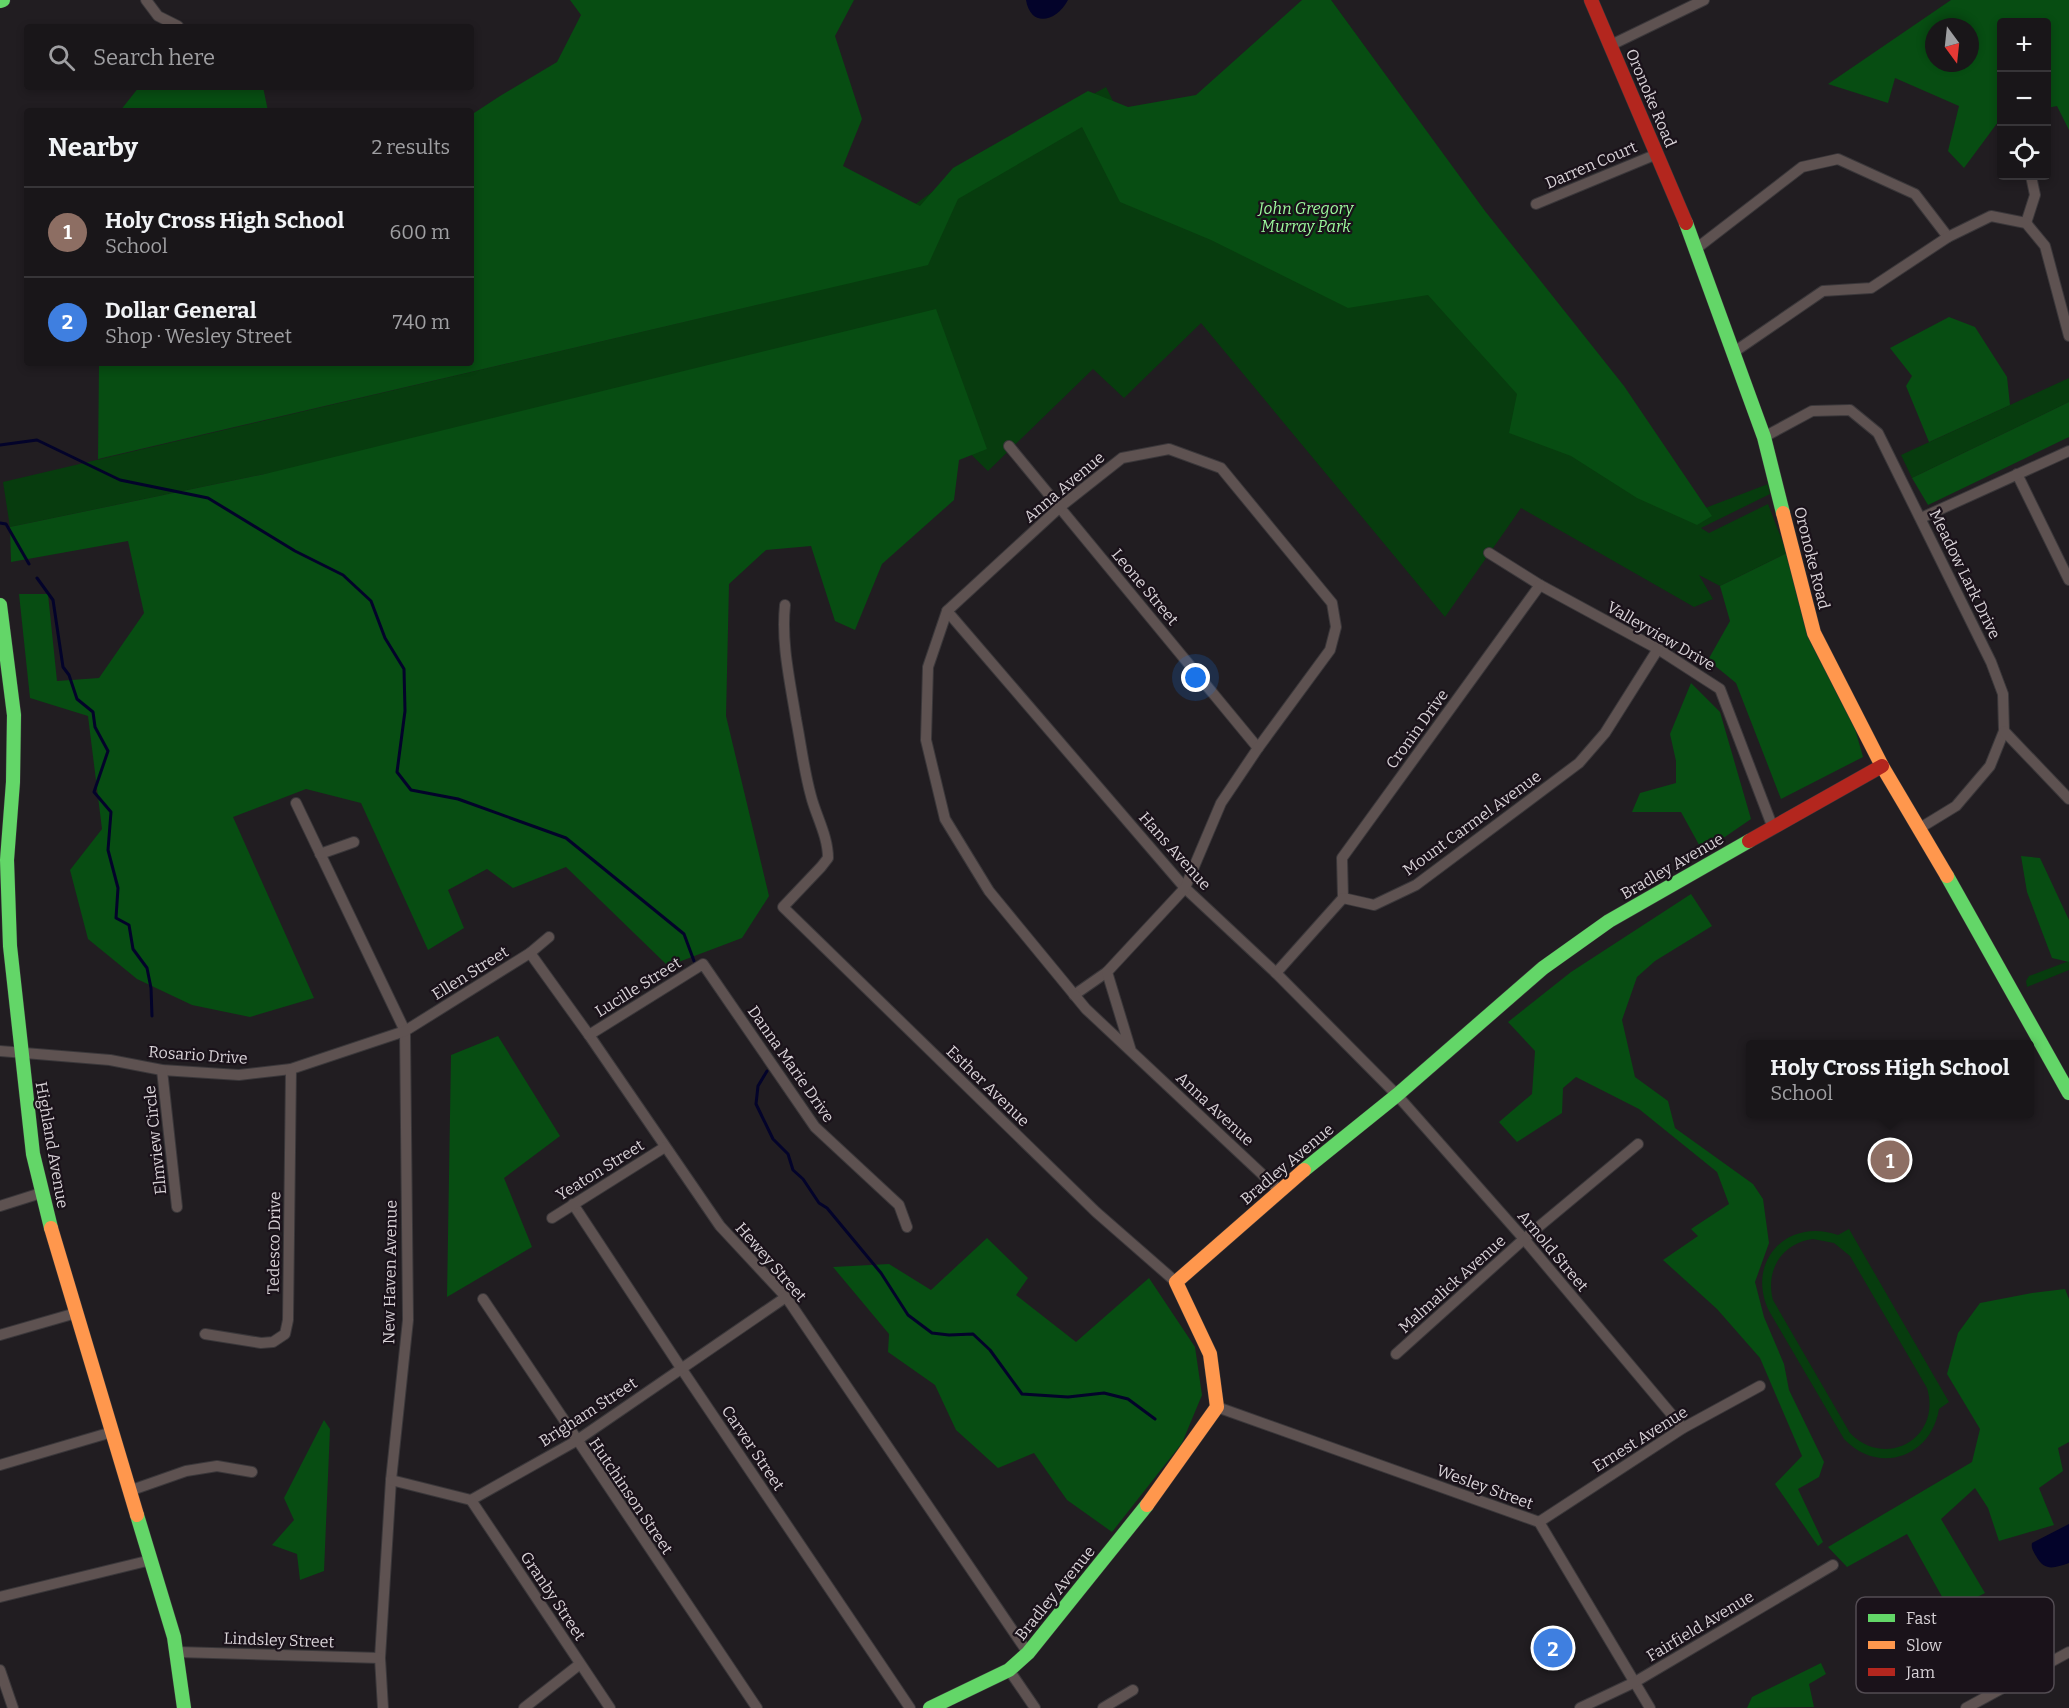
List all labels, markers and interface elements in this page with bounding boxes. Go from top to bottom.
north arrow [1925,18,1979,72]
map controls [1997,18,2051,180]
button: + [1997,18,2051,72]
search box [24,24,474,90]
icon: search [45,41,78,74]
text: Search here [93,44,215,71]
street label: Oronoke Road [1622,46,1680,150]
button: − [1997,72,2051,126]
button: locate [1997,126,2051,180]
text: Nearby [48,132,138,163]
text: 2 results [371,135,450,159]
street label: Darren Court [1542,137,1640,193]
park label: John Gregory Murray Park [1257,199,1354,236]
text: Holy Cross High School [105,207,344,234]
text: 1 [63,220,72,244]
text: 600 m [390,220,450,244]
text: School [105,234,168,258]
text: Dollar General [105,297,256,324]
text: 2 [62,310,73,334]
text: 740 m [393,310,450,334]
text: Shop · Wesley Street [105,324,292,348]
street label: Anna Avenue [1020,448,1108,526]
street label: Oronoke Road [1790,505,1834,612]
street label: Meadow Lark Drive [1925,506,2005,642]
street label: Leone Street [1108,545,1183,629]
street label: Valleyview Drive [1603,597,1719,675]
your location [1181,663,1210,692]
street label: Cronin Drive [1382,686,1452,772]
street label: Mount Carmel Avenue [1399,767,1545,879]
street label: Hans Avenue [1135,808,1215,894]
street label: Bradley Avenue [1617,829,1727,903]
street label: Ellen Street [428,942,512,1004]
street label: Lucille Street [592,953,685,1021]
street label: Danna Marie Drive [744,1002,838,1126]
popup [1746,1040,2034,1118]
street label: Rosario Drive [148,1042,248,1068]
street label: Esther Avenue [943,1042,1033,1130]
text: Holy Cross High School [1770,1054,2010,1081]
street label: Anna Avenue [1172,1068,1258,1150]
street label: Highland Avenue [31,1080,73,1210]
text: School [1770,1081,1833,1105]
street label: Elmview Circle [140,1085,170,1195]
street label: Bradley Avenue [1237,1120,1337,1208]
street label: Yeaton Street [553,1135,648,1205]
pin: 1 [1870,1138,1910,1182]
street label: Tedesco Drive [264,1191,284,1295]
street label: New Haven Avenue [379,1200,401,1344]
street label: Arnold Street [1514,1207,1592,1295]
street label: Hewey Street [731,1219,811,1306]
street label: Malmalick Avenue [1395,1231,1509,1337]
street label: Brigham Street [536,1373,641,1451]
street label: Carver Street [718,1402,788,1494]
street label: Ernest Avenue [1589,1402,1691,1476]
street label: Hutchinson Street [585,1434,677,1558]
street label: Wesley Street [1434,1461,1536,1513]
street label: Bradley Avenue [1011,1542,1099,1644]
street label: Granby Street [516,1548,590,1644]
street label: Fairfield Avenue [1643,1587,1757,1665]
legend [1856,1597,2054,1693]
text: Fast [1906,1609,1937,1628]
pin: 2 [1534,1626,1572,1670]
street label: Lindsley Street [223,1629,335,1651]
text: Slow [1906,1636,1942,1655]
text: Jam [1905,1663,1935,1682]

